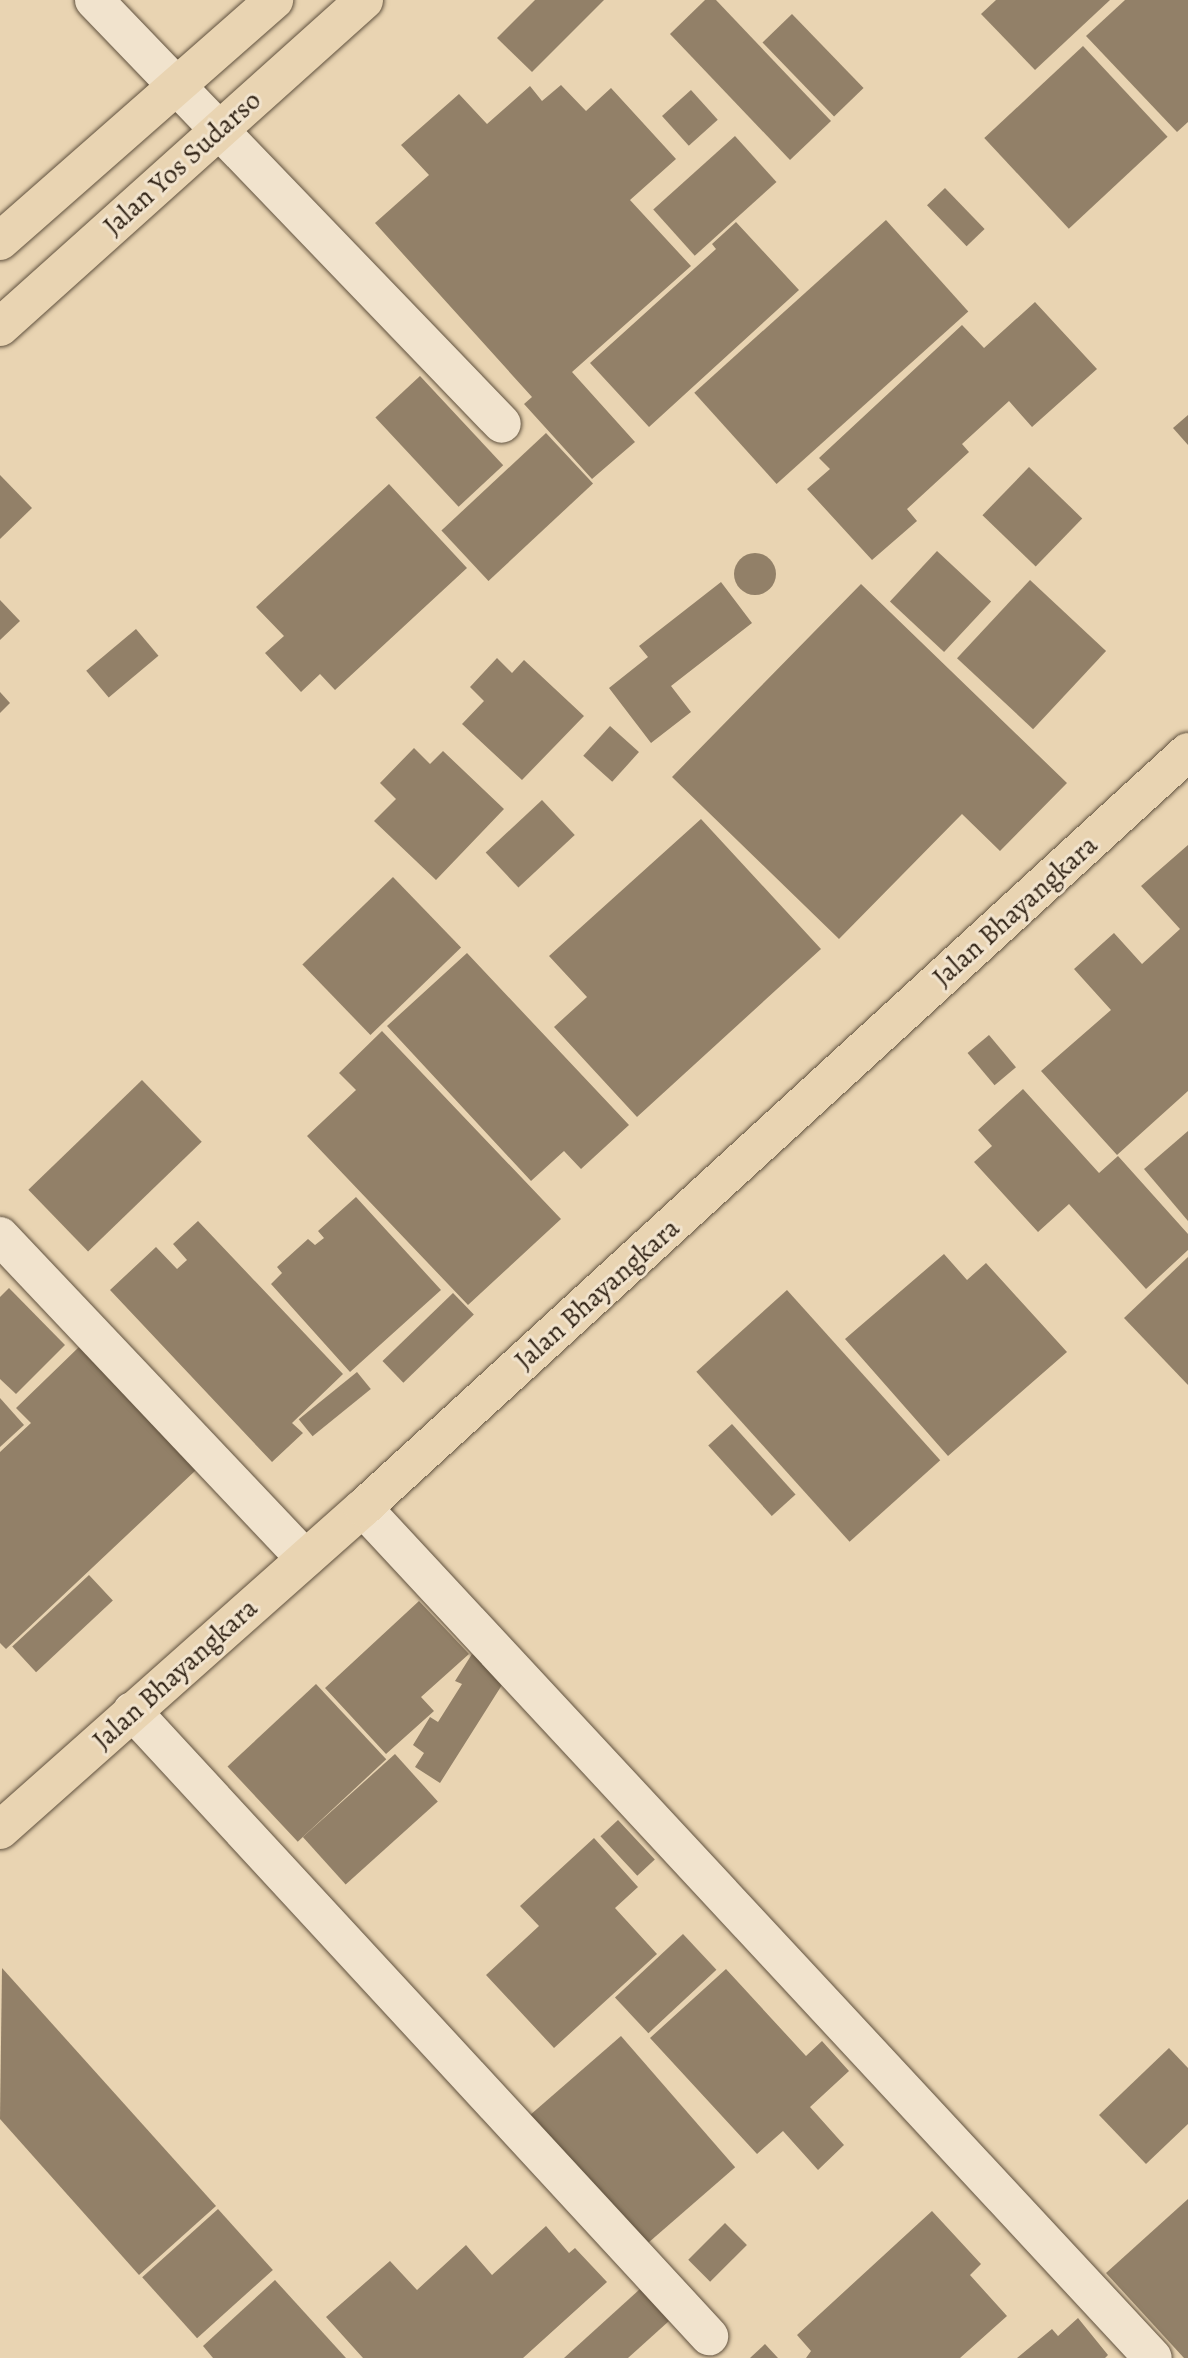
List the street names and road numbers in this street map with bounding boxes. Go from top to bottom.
street label: Jalan Yos Sudarso [96,83,268,243]
street label: Jalan Bhayangkara [925,828,1105,994]
street label: Jalan Bhayangkara [507,1211,687,1377]
street label: Jalan Bhayangkara [85,1591,265,1757]

